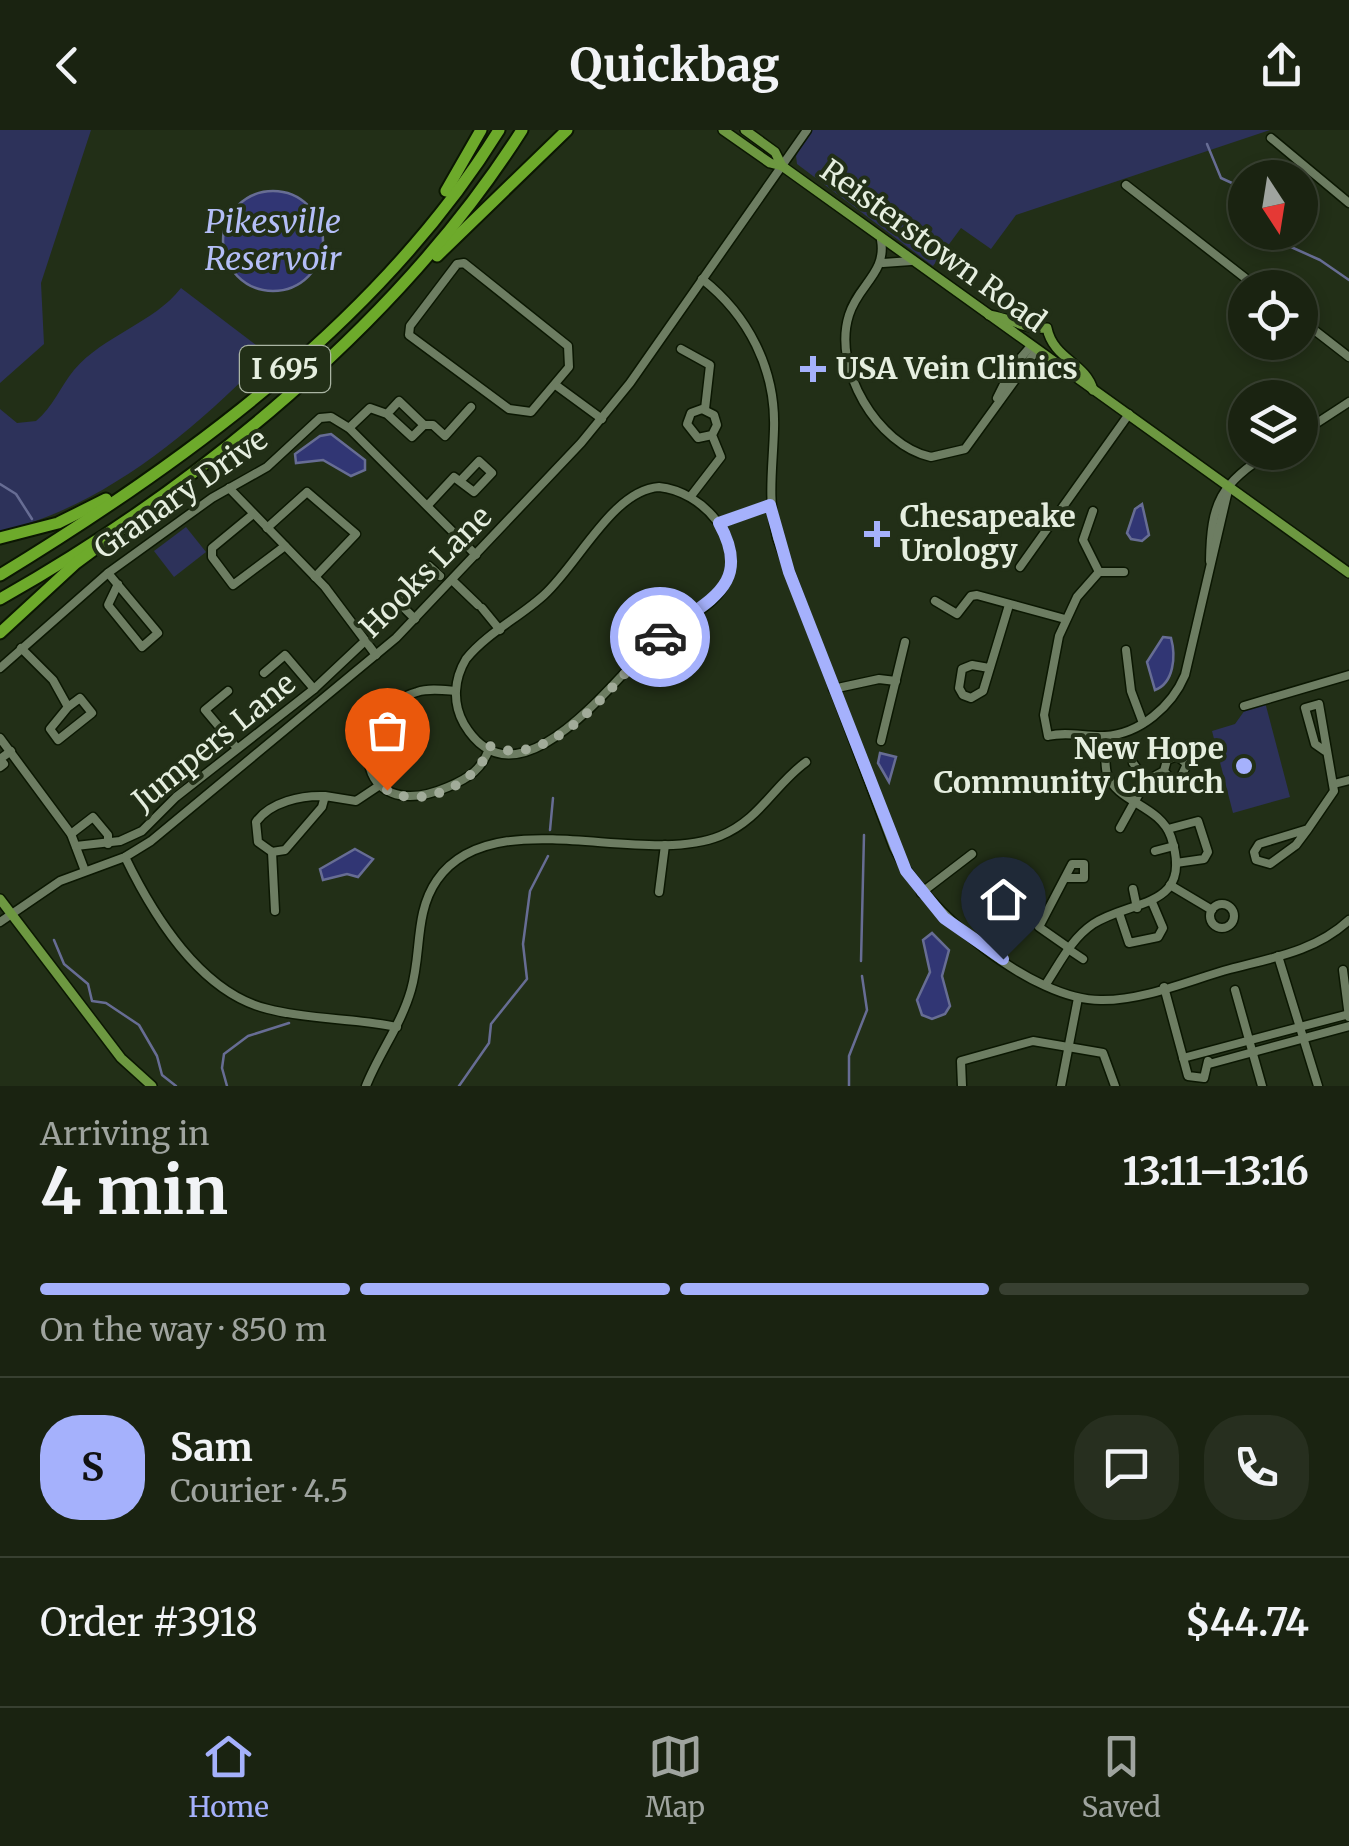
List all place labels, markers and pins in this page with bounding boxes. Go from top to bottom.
place label: USA Vein Clinics [836,349,1078,387]
marker: USA Vein Clinics [800,356,826,382]
place label: Chesapeake Urology [900,497,1076,569]
marker: Chesapeake Urology [864,521,890,547]
pin [345,688,430,791]
place label: New Hope Community Church [934,729,1224,801]
marker: New Hope Community Church [1233,755,1255,777]
pin [961,857,1046,960]

